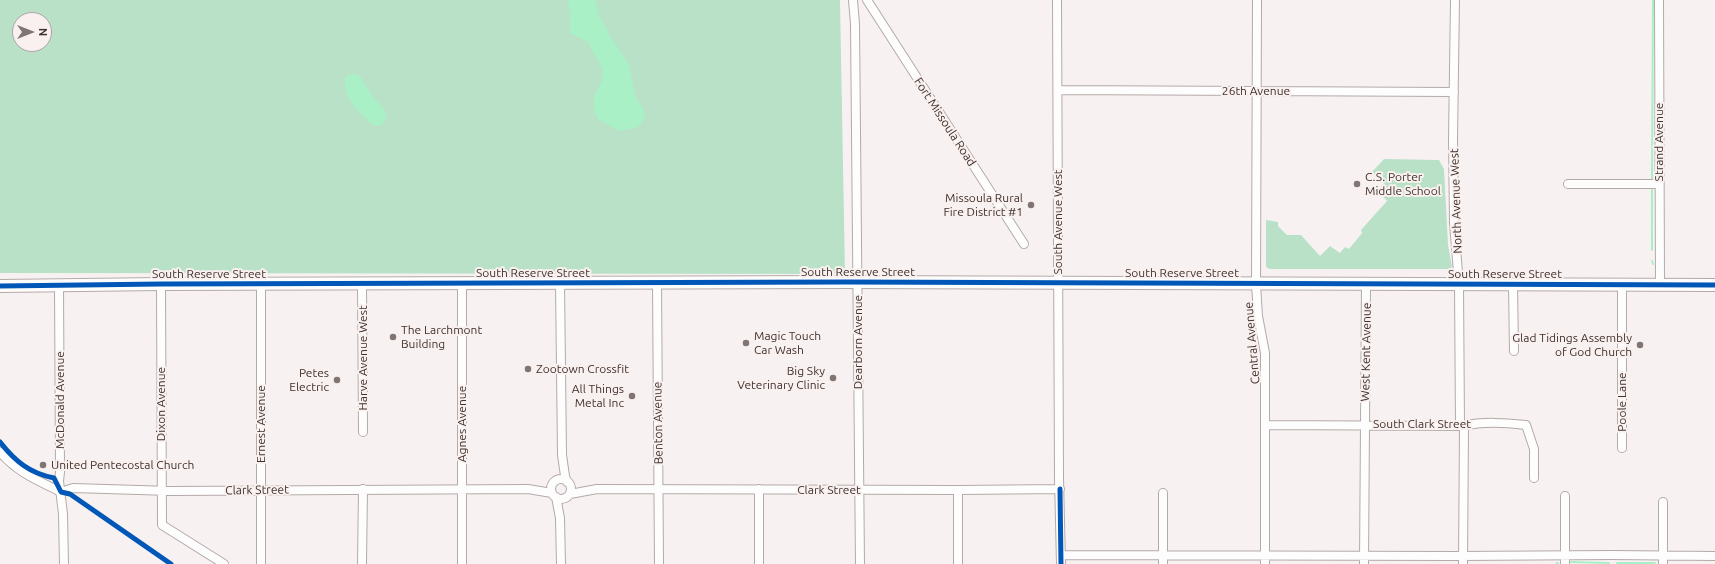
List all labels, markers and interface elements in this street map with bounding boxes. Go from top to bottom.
north arrow [12,12,52,52]
text: N [37,28,49,36]
street label: Fort Missoula Road [911,75,979,169]
street label: 26th Avenue [1222,84,1290,98]
street label: Strand Avenue [1652,103,1666,181]
street label: North Avenue West [1447,148,1465,254]
street label: South Avenue West [1051,169,1065,275]
place label: C.S. Porter Middle School [1365,170,1441,198]
marker: C.S. Porter Middle School [1352,179,1362,189]
place label: Missoula Rural Fire District #1 [943,191,1023,219]
marker: Missoula Rural Fire District #1 [1026,200,1036,210]
street label: South Reserve Street [801,265,915,279]
street label: South Reserve Street [476,266,590,280]
street label: South Reserve Street [1125,266,1239,280]
street label: South Reserve Street [152,267,266,281]
street label: South Reserve Street [1448,267,1562,281]
street label: Dearborn Avenue [851,295,865,389]
street label: Central Avenue [1241,301,1263,385]
street label: West Kent Avenue [1358,303,1374,401]
street label: Harve Avenue West [356,305,370,411]
place label: The Larchmont Building [401,323,482,351]
place label: Magic Touch Car Wash [754,329,821,357]
place label: Glad Tidings Assembly of God Church [1512,331,1632,359]
marker: The Larchmont Building [388,332,398,342]
marker: Magic Touch Car Wash [741,338,751,348]
marker: Glad Tidings Assembly of God Church [1635,340,1645,350]
street label: McDonald Avenue [53,351,67,449]
place label: Zootown Crossfit [536,362,629,376]
marker: Zootown Crossfit [523,364,533,374]
place label: Big Sky Veterinary Clinic [737,364,825,392]
place label: Petes Electric [289,366,329,394]
street label: Dixon Avenue [154,367,168,441]
street label: Poole Lane [1615,372,1629,432]
marker: Big Sky Veterinary Clinic [828,373,838,383]
marker: Petes Electric [332,375,342,385]
street label: Benton Avenue [650,381,666,465]
place label: All Things Metal Inc [572,382,624,410]
street label: Ernest Avenue [254,385,268,463]
street label: Agnes Avenue [455,386,469,462]
marker: All Things Metal Inc [627,391,637,401]
street label: South Clark Street [1373,417,1471,431]
place label: United Pentecostal Church [51,458,194,472]
marker: United Pentecostal Church [38,460,48,470]
street label: Clark Street [225,482,289,498]
street label: Clark Street [797,483,861,497]

